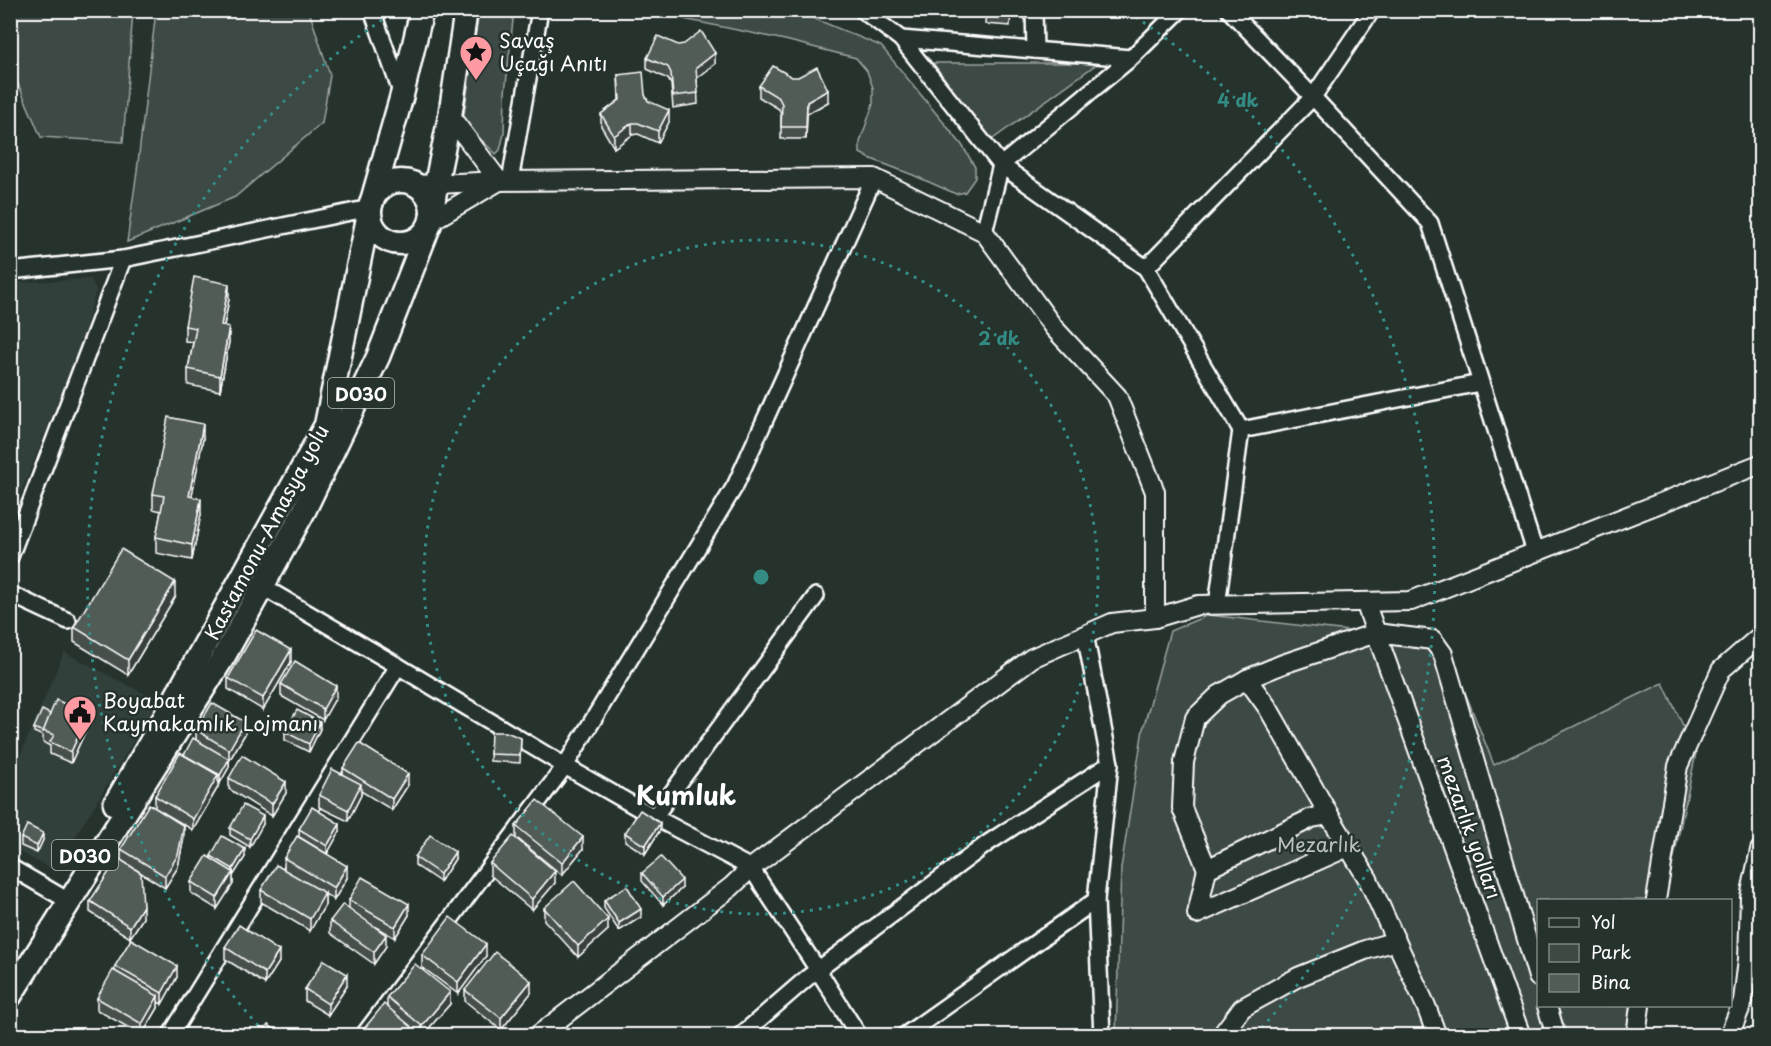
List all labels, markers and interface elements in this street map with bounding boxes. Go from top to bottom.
place label: Savaş Uçağı Anıtı [499,25,607,78]
place icon: Savaş Uçağı Anıtı [458,34,494,81]
text: 4 dk [1217,86,1259,113]
text: 2 dk [978,324,1020,351]
road number: D030 [328,378,394,408]
street label: Kastamonu-Amasya yolu [196,419,336,645]
centre of rings [751,567,771,587]
place label: Boyabat Kaymakamlık Lojmanı [103,685,318,738]
public building icon: Boyabat Kaymakamlık Lojmanı [62,694,98,741]
street label: mezarlık yolları [1430,751,1510,903]
district label: Kumluk [636,775,736,814]
park label: Mezarlık [1277,829,1362,859]
road number: D030 [52,840,118,870]
legend [1537,899,1732,1007]
text: Yol [1591,908,1616,935]
text: Park [1591,938,1631,965]
text: Bina [1591,968,1631,995]

